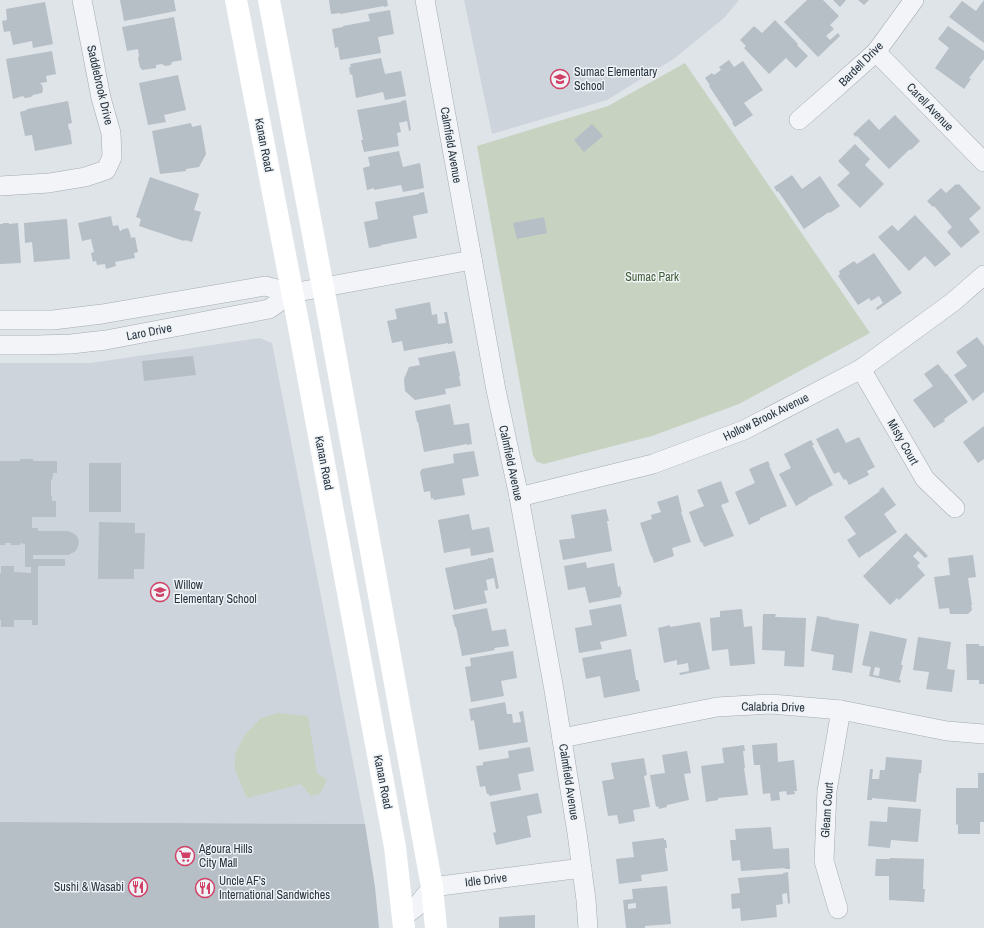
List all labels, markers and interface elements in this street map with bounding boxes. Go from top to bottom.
street label: Bardell Drive [835,38,887,90]
street label: Saddlebrook Drive [83,43,117,127]
place label: Sumac Elementary School [574,64,657,94]
school or university icon: Sumac Elementary School [549,68,571,90]
street label: Carell Avenue [903,79,957,135]
street label: Calmfield Avenue [436,106,466,184]
street label: Kanan Road [251,117,277,173]
park label: Sumac Park [625,269,679,285]
street label: Laro Drive [125,320,173,344]
street label: Hollow Brook Avenue [721,389,811,445]
street label: Misty Court [883,416,923,468]
street label: Calmfield Avenue [495,424,527,502]
street label: Kanan Road [311,435,337,491]
place label: Willow Elementary School [174,577,257,607]
school or university icon: Willow Elementary School [149,581,171,603]
street label: Calabria Drive [741,698,805,716]
street label: Calmfield Avenue [555,743,583,821]
street label: Kanan Road [370,754,396,810]
street label: Gleam Court [817,781,837,838]
place label: Agoura Hills City Mall [198,841,253,871]
supermarket icon: Agoura Hills City Mall [174,845,196,867]
street label: Idle Drive [464,869,508,891]
place label: Uncle AF's International Sandwiches [219,873,330,903]
restaurant icon: Sushi & Wasabi [127,876,149,898]
restaurant icon: Uncle AF's International Sandwiches [194,877,216,899]
place label: Sushi & Wasabi [54,879,124,895]

